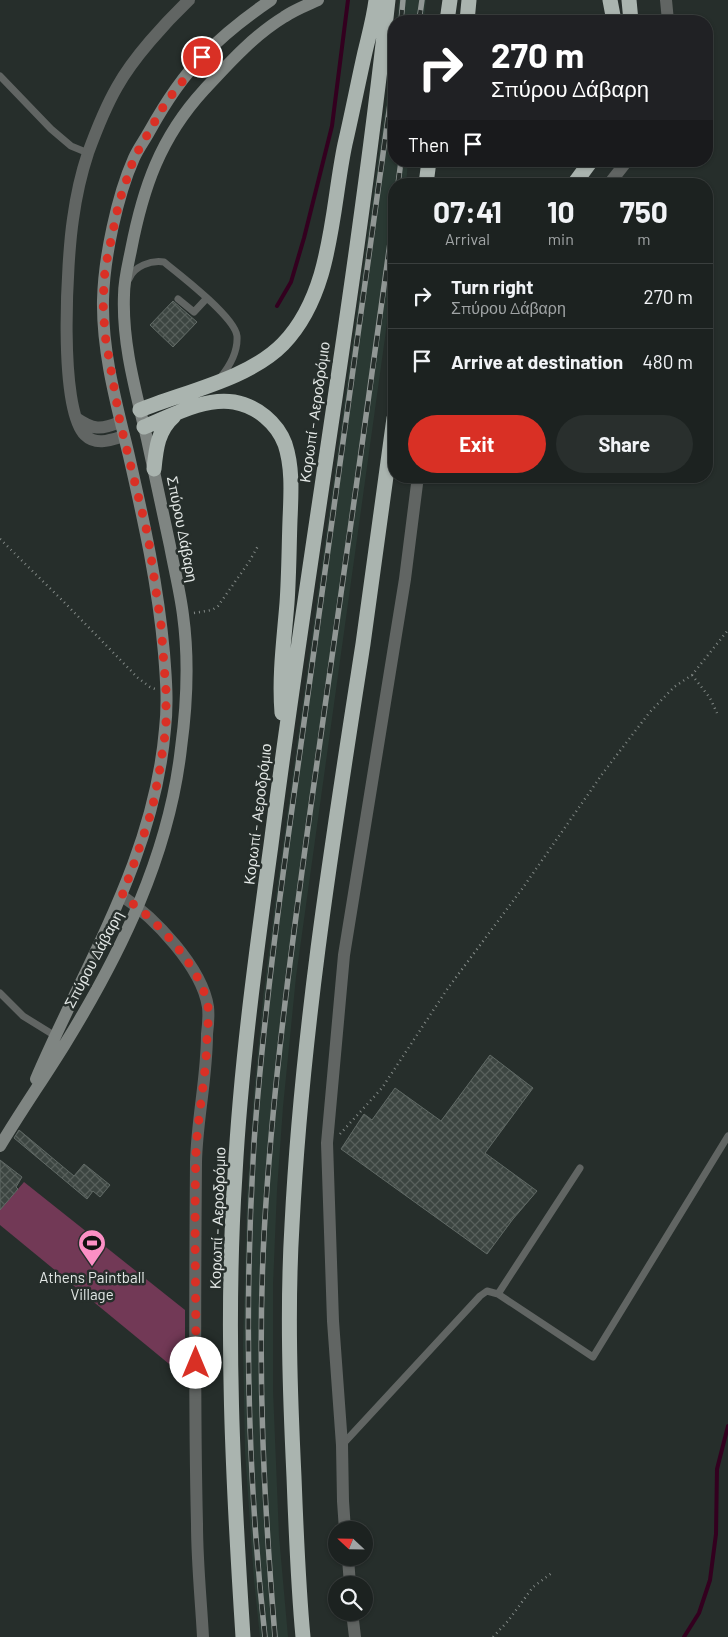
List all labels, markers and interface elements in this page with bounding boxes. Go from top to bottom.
text: 270 m [491,33,584,75]
icon: right [408,35,473,100]
pin [181,36,223,78]
icon: arrive [188,43,216,71]
text: Σπύρου Δάβαρη [491,75,649,101]
icon: arrive [459,130,487,158]
text: Then [408,133,449,156]
text: 07:41 [433,193,502,229]
text: 10 [547,193,575,229]
text: 750 [620,193,668,229]
text: Arrival [445,229,490,248]
text: min [548,229,574,248]
text: m [637,229,650,248]
text: Turn right [451,275,533,298]
icon: right [408,282,436,310]
text: 270 m [644,285,693,308]
text: Σπύρου Δάβαρη [451,298,566,317]
street label: Κορωπί - Αεροδρόμιο [295,340,333,484]
icon: arrive [408,347,436,375]
text: Arrive at destination [451,350,623,373]
text: 480 m [642,350,693,373]
button: Exit [408,415,546,473]
button: Share [556,415,693,473]
street label: Σπύρου Δάβαρη [164,474,202,584]
street label: Κορωπί - Αεροδρόμιο [239,742,275,886]
street label: Σπύρου Δάβαρη [60,907,126,1011]
street label: Κορωπί - Αεροδρόμιο [206,1147,228,1289]
sports icon: Athens Paintball Village [77,1228,107,1267]
place label: Athens Paintball Village [39,1268,145,1303]
position arrow [169,1336,221,1388]
north arrow [328,1521,372,1566]
map controls [328,1521,373,1621]
button: search [328,1576,373,1621]

